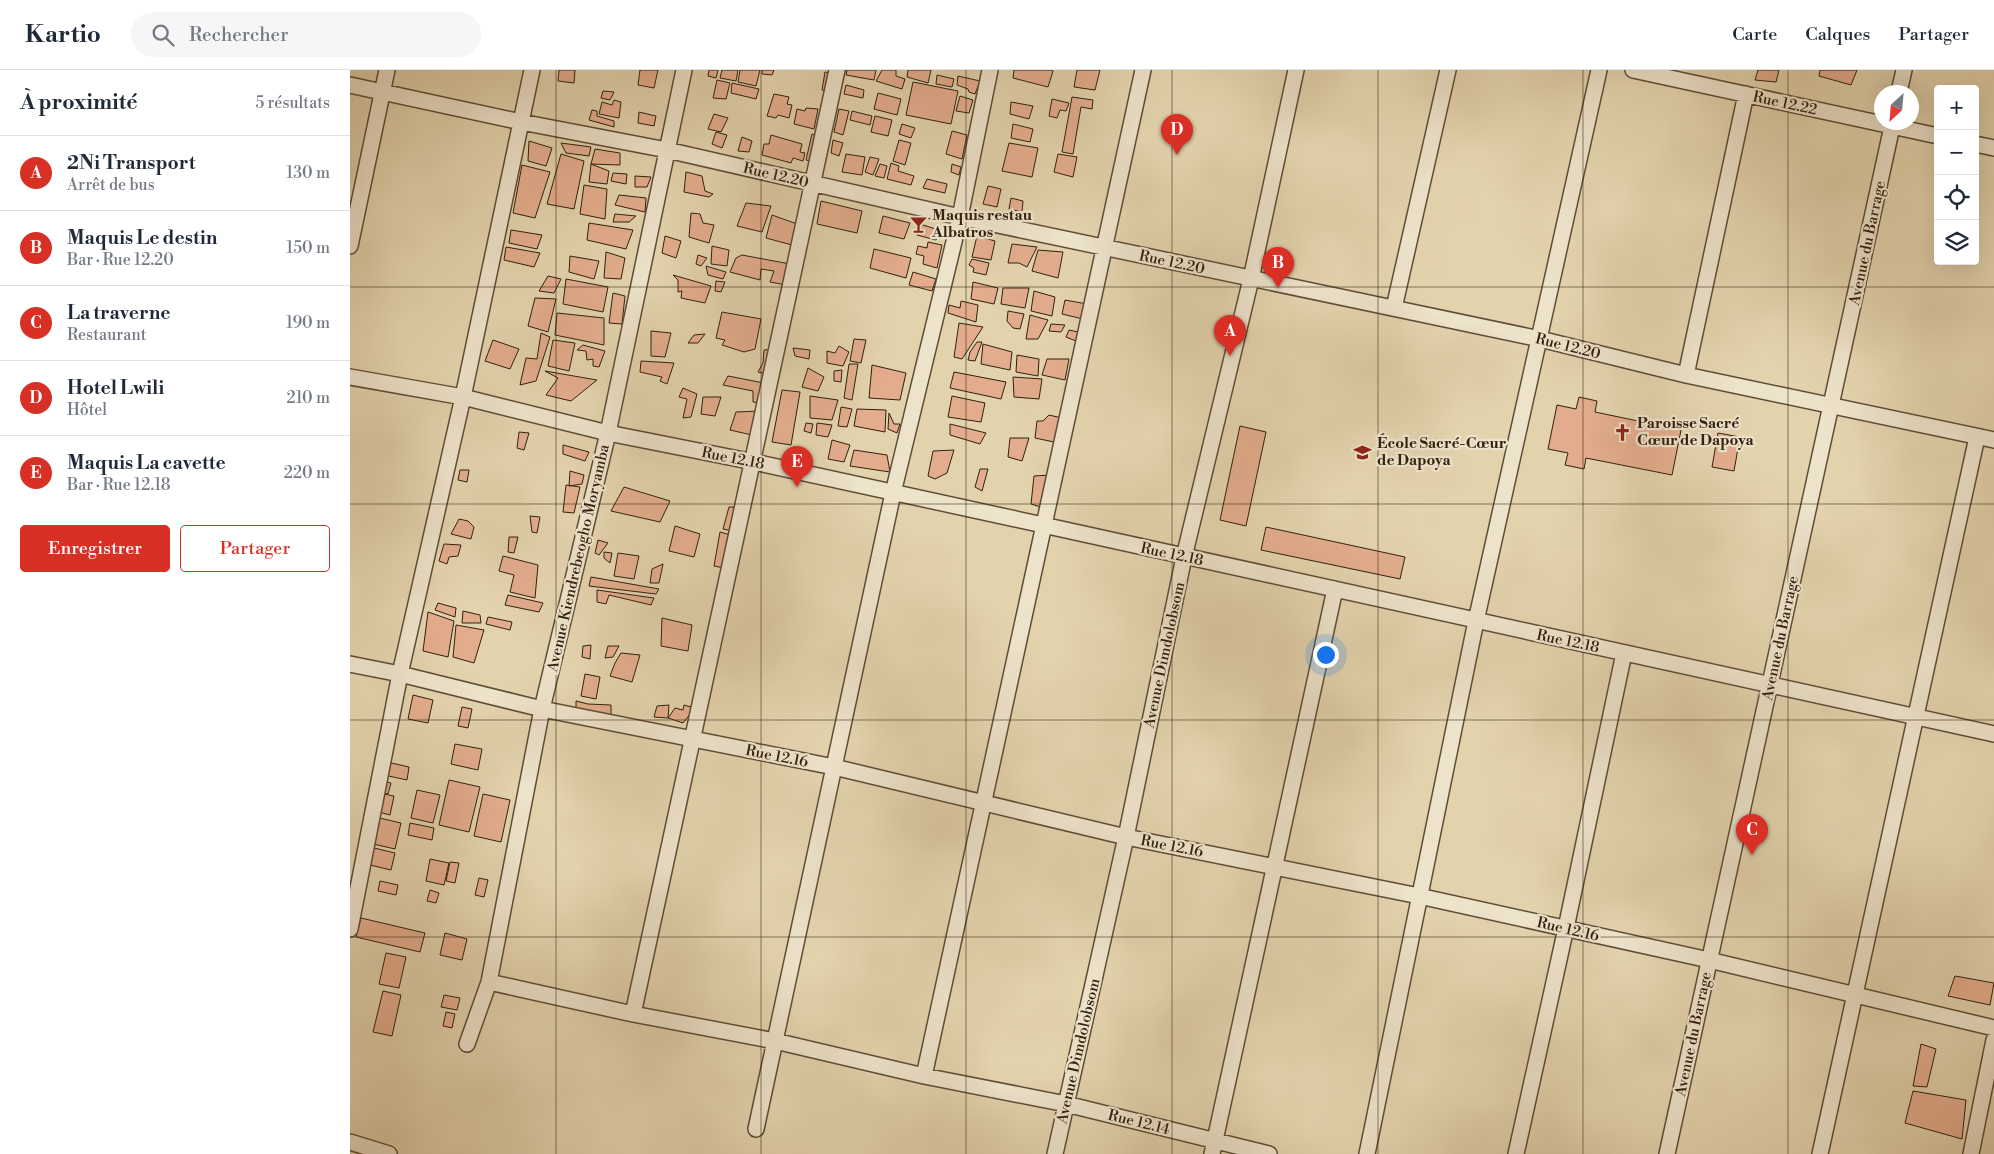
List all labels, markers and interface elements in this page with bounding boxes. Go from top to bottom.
search box [131,12,481,57]
text: Kartio [25,20,101,50]
icon: search [149,21,177,49]
text: Rechercher [189,23,288,47]
text: Carte [1732,23,1777,46]
text: Calques [1805,23,1870,46]
text: Partager [1898,23,1969,46]
north arrow [1874,85,1919,130]
map controls [1934,85,1979,265]
button: + [1934,85,1979,130]
street label: Rue 12.22 [1751,87,1819,120]
text: À proximité [20,90,137,116]
text: 5 résultats [255,93,330,113]
pin: D [1161,114,1193,155]
button: − [1934,130,1979,175]
text: 2Ni Transport [67,151,195,175]
street label: Rue 12.20 [741,159,811,192]
text: A [30,163,42,183]
text: 130 m [286,163,330,183]
text: Arrêt de bus [67,175,155,195]
button: locate [1934,175,1979,220]
street label: Avenue du Barrage [1845,179,1890,308]
place label: Maquis restau Albatros [931,206,1033,242]
bar icon: Maquis restau Albatros [908,214,928,234]
button: layers [1934,220,1979,265]
text: Maquis Le destin [67,226,217,250]
text: B [30,238,42,258]
text: 150 m [286,238,330,258]
street label: Rue 12.20 [1137,246,1207,279]
pin: B [1262,247,1294,288]
text: Bar · Rue 12.20 [67,250,174,270]
text: La traverne [67,301,171,325]
text: C [30,313,42,333]
text: 190 m [286,313,330,333]
pin: A [1214,315,1246,356]
text: Restaurant [67,325,146,345]
street label: Rue 12.20 [1533,329,1603,364]
text: Hotel Lwili [67,376,164,400]
text: D [30,388,42,408]
text: 210 m [286,388,330,408]
text: Hôtel [67,400,107,420]
place label: Paroisse Sacré Cœur de Dapoya [1637,414,1755,450]
church icon: Paroisse Sacré Cœur de Dapoya [1613,422,1633,442]
place label: École Sacré-Cœur de Dapoya [1377,433,1507,470]
street label: Avenue Kiendrebeogho Moryamba [543,442,614,675]
school or university icon: École Sacré-Cœur de Dapoya [1353,442,1373,462]
street label: Rue 12.18 [700,443,766,474]
pin: E [781,446,813,487]
text: Maquis La cavette [67,451,226,475]
text: E [30,463,42,483]
text: 220 m [284,463,330,483]
text: Bar · Rue 12.18 [67,475,171,495]
button: Enregistrer [20,525,170,572]
button: Partager [180,525,330,572]
street label: Rue 12.18 [1139,539,1205,570]
street label: Avenue du Barrage [1758,574,1803,703]
street label: Avenue Dimdolobsom [1140,580,1189,731]
street label: Rue 12.18 [1535,626,1601,657]
your location [1313,642,1339,668]
street label: Rue 12.16 [744,741,810,772]
pin: C [1736,814,1768,855]
street label: Rue 12.16 [1139,831,1205,862]
street label: Rue 12.16 [1535,913,1601,946]
street label: Avenue du Barrage [1671,970,1716,1099]
street label: Avenue Dimdolobsom [1052,976,1104,1127]
street label: Rue 12.14 [1106,1106,1172,1139]

